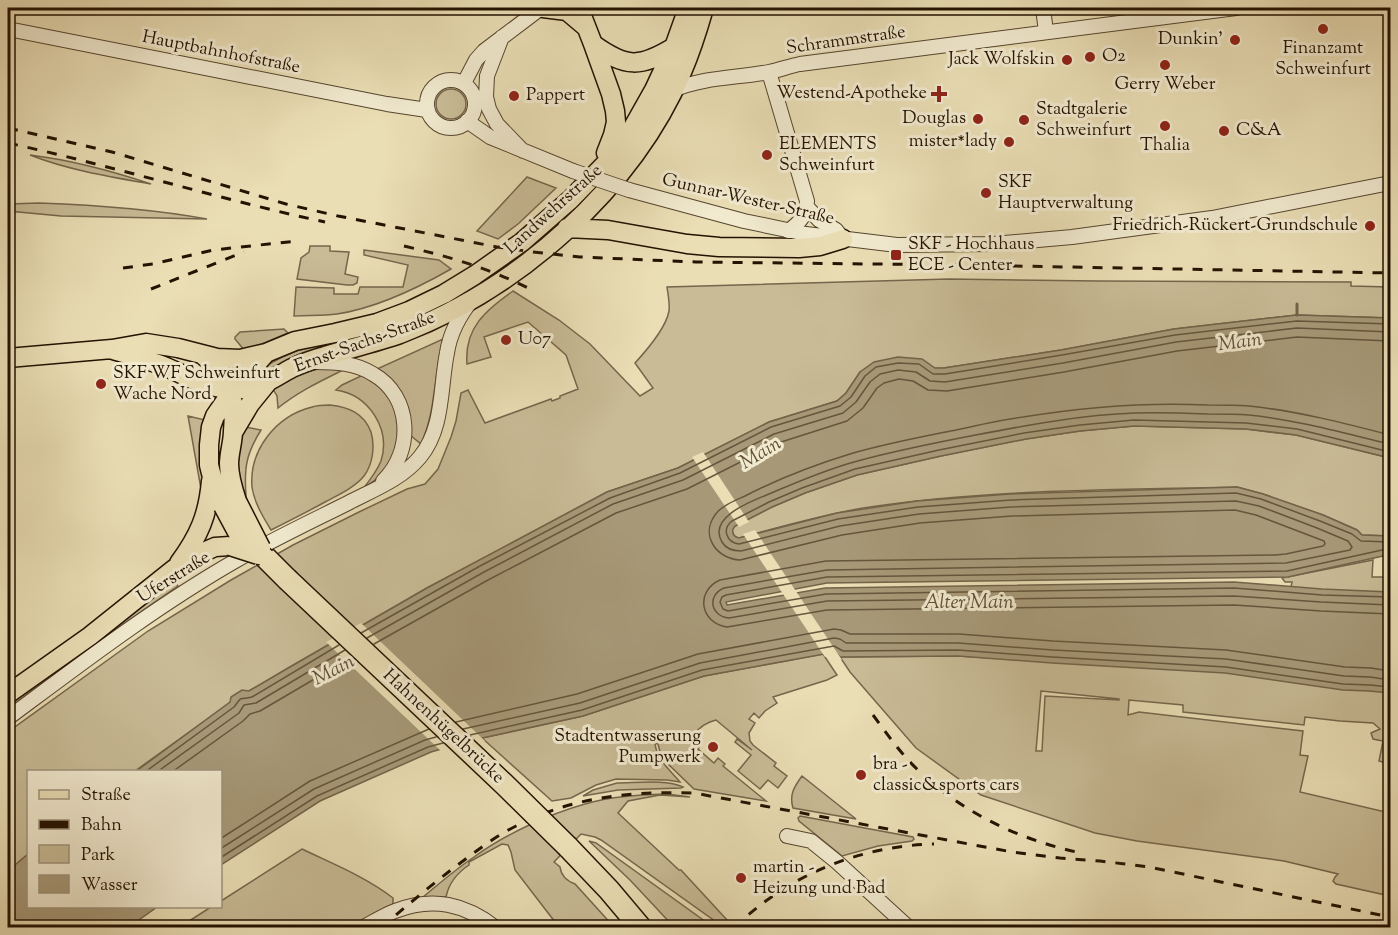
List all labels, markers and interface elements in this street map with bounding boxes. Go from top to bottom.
street label: Schrammstraße [785,20,907,62]
marker: Finanzamt Schweinfurt [1316,22,1330,36]
street label: Hauptbahnhofstraße [140,25,302,81]
place label: Dunkin' [1158,27,1223,53]
marker: Dunkin' [1228,33,1242,47]
place label: Finanzamt Schweinfurt [1275,36,1371,83]
place label: O2 [1102,44,1126,70]
place label: Jack Wolfskin [947,47,1055,73]
marker: O2 [1083,50,1097,64]
marker: Jack Wolfskin [1060,53,1074,67]
marker: Gerry Weber [1158,58,1172,72]
place label: Gerry Weber [1115,72,1216,98]
place label: Westend-Apotheke [776,81,927,107]
place label: Pappert [526,83,585,109]
marker: Westend-Apotheke [932,87,946,101]
marker: Pappert [507,89,521,103]
place label: Stadtgalerie Schweinfurt [1036,97,1132,144]
place label: Douglas [902,106,966,132]
marker: Douglas [971,112,985,126]
marker: Stadtgalerie Schweinfurt [1017,113,1031,127]
place label: C&A [1236,118,1282,144]
marker: Thalia [1158,119,1172,133]
marker: C&A [1217,124,1231,138]
place label: mister*lady [909,129,997,155]
place label: ELEMENTS Schweinfurt [779,132,877,179]
place label: Thalia [1140,133,1190,159]
marker: mister*lady [1002,135,1016,149]
marker: ELEMENTS Schweinfurt [760,148,774,162]
street label: Landwehrstraße [499,159,609,261]
street label: Gunnar-Wester-Straße [659,168,837,232]
place label: SKF Hauptverwaltung [998,170,1133,217]
marker: SKF Hauptverwaltung [979,186,993,200]
place label: Friedrich-Rückert-Grundschule [1113,213,1358,239]
marker: Friedrich-Rückert-Grundschule [1363,219,1377,233]
place label: SKF - Hochhaus ECE - Center [908,232,1034,279]
marker: SKF - Hochhaus ECE - Center [889,248,903,262]
street label: Ernst-Sachs-Straße [291,305,439,381]
water label: Main [1216,326,1264,360]
place label: U07 [518,327,551,353]
marker: U07 [499,333,513,347]
place label: SKF WF Schweinfurt Wache Nord [113,361,280,408]
marker: SKF WF Schweinfurt Wache Nord [94,377,108,391]
water label: Main [735,430,788,478]
street label: Uferstraße [132,545,216,611]
water label: Alter Main [924,589,1014,618]
water label: Main [308,648,361,694]
street label: Hahnenhügelbrücke [376,663,510,791]
place label: Stadtentwasserung Pumpwerk [554,724,701,771]
marker: Stadtentwasserung Pumpwerk [706,740,720,754]
place label: bra - classic&sports cars [873,752,1019,799]
marker: bra - classic&sports cars [854,768,868,782]
legend [27,770,222,908]
text: Straße [81,783,131,809]
text: Bahn [81,813,122,839]
text: Park [81,843,116,869]
place label: martin - Heizung und Bad [753,855,885,902]
marker: martin - Heizung und Bad [734,871,748,885]
text: Wasser [81,873,138,899]

